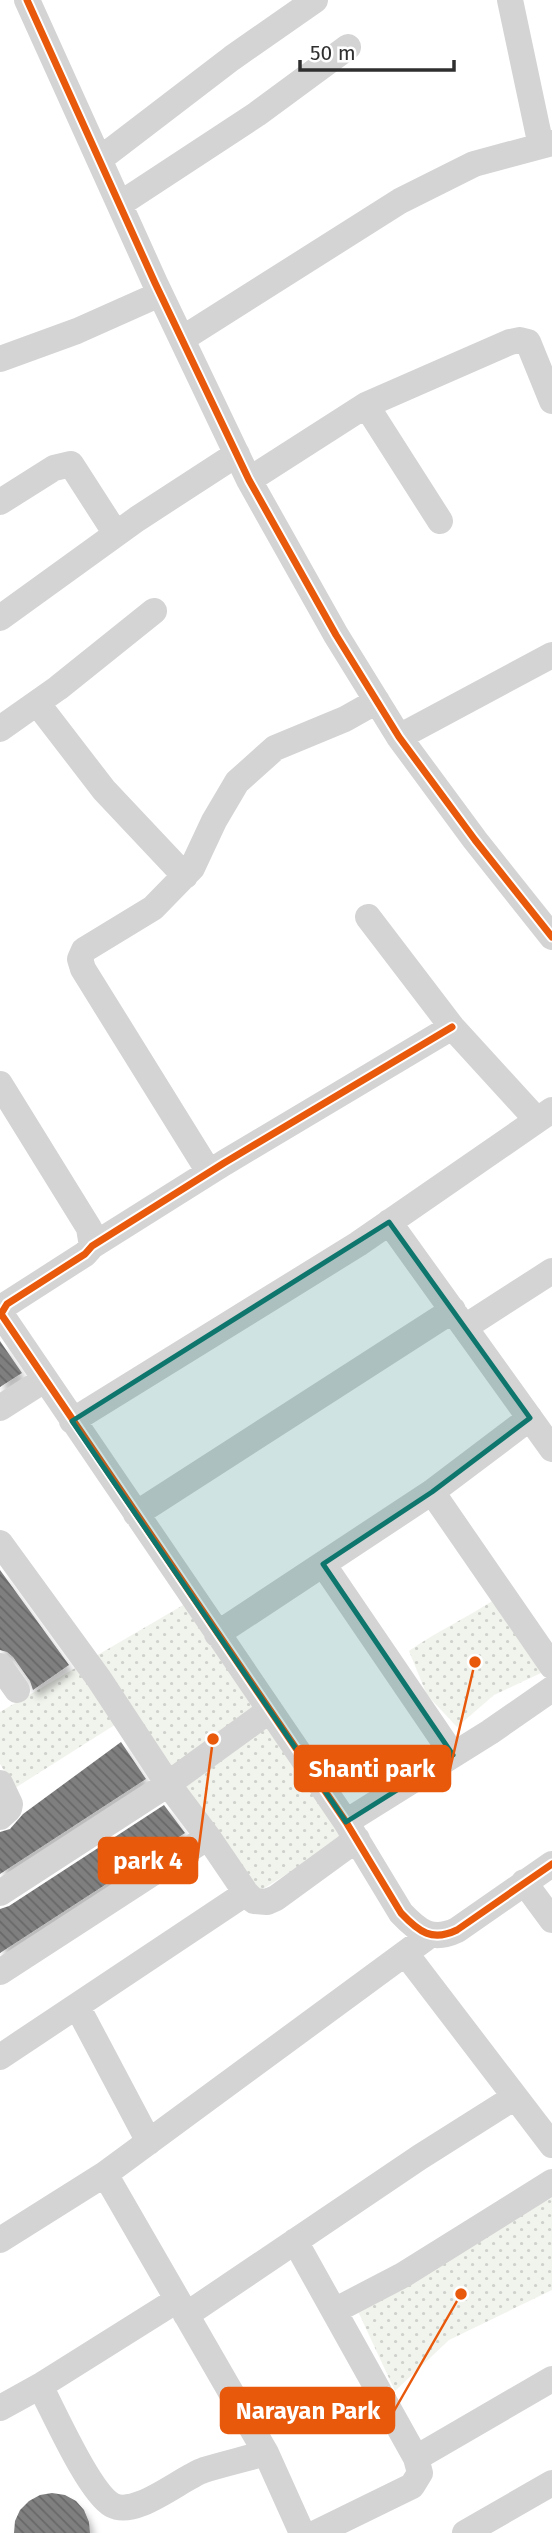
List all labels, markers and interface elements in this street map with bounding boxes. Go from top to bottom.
scale bar [300,28,454,72]
text: 50 m [310,40,356,66]
callout: Shanti park [295,1746,450,1791]
text: Shanti park [309,1755,436,1783]
callout: park 4 [99,1838,197,1883]
text: park 4 [113,1847,183,1875]
callout: Narayan Park [221,2388,394,2433]
text: Narayan Park [236,2397,381,2425]

